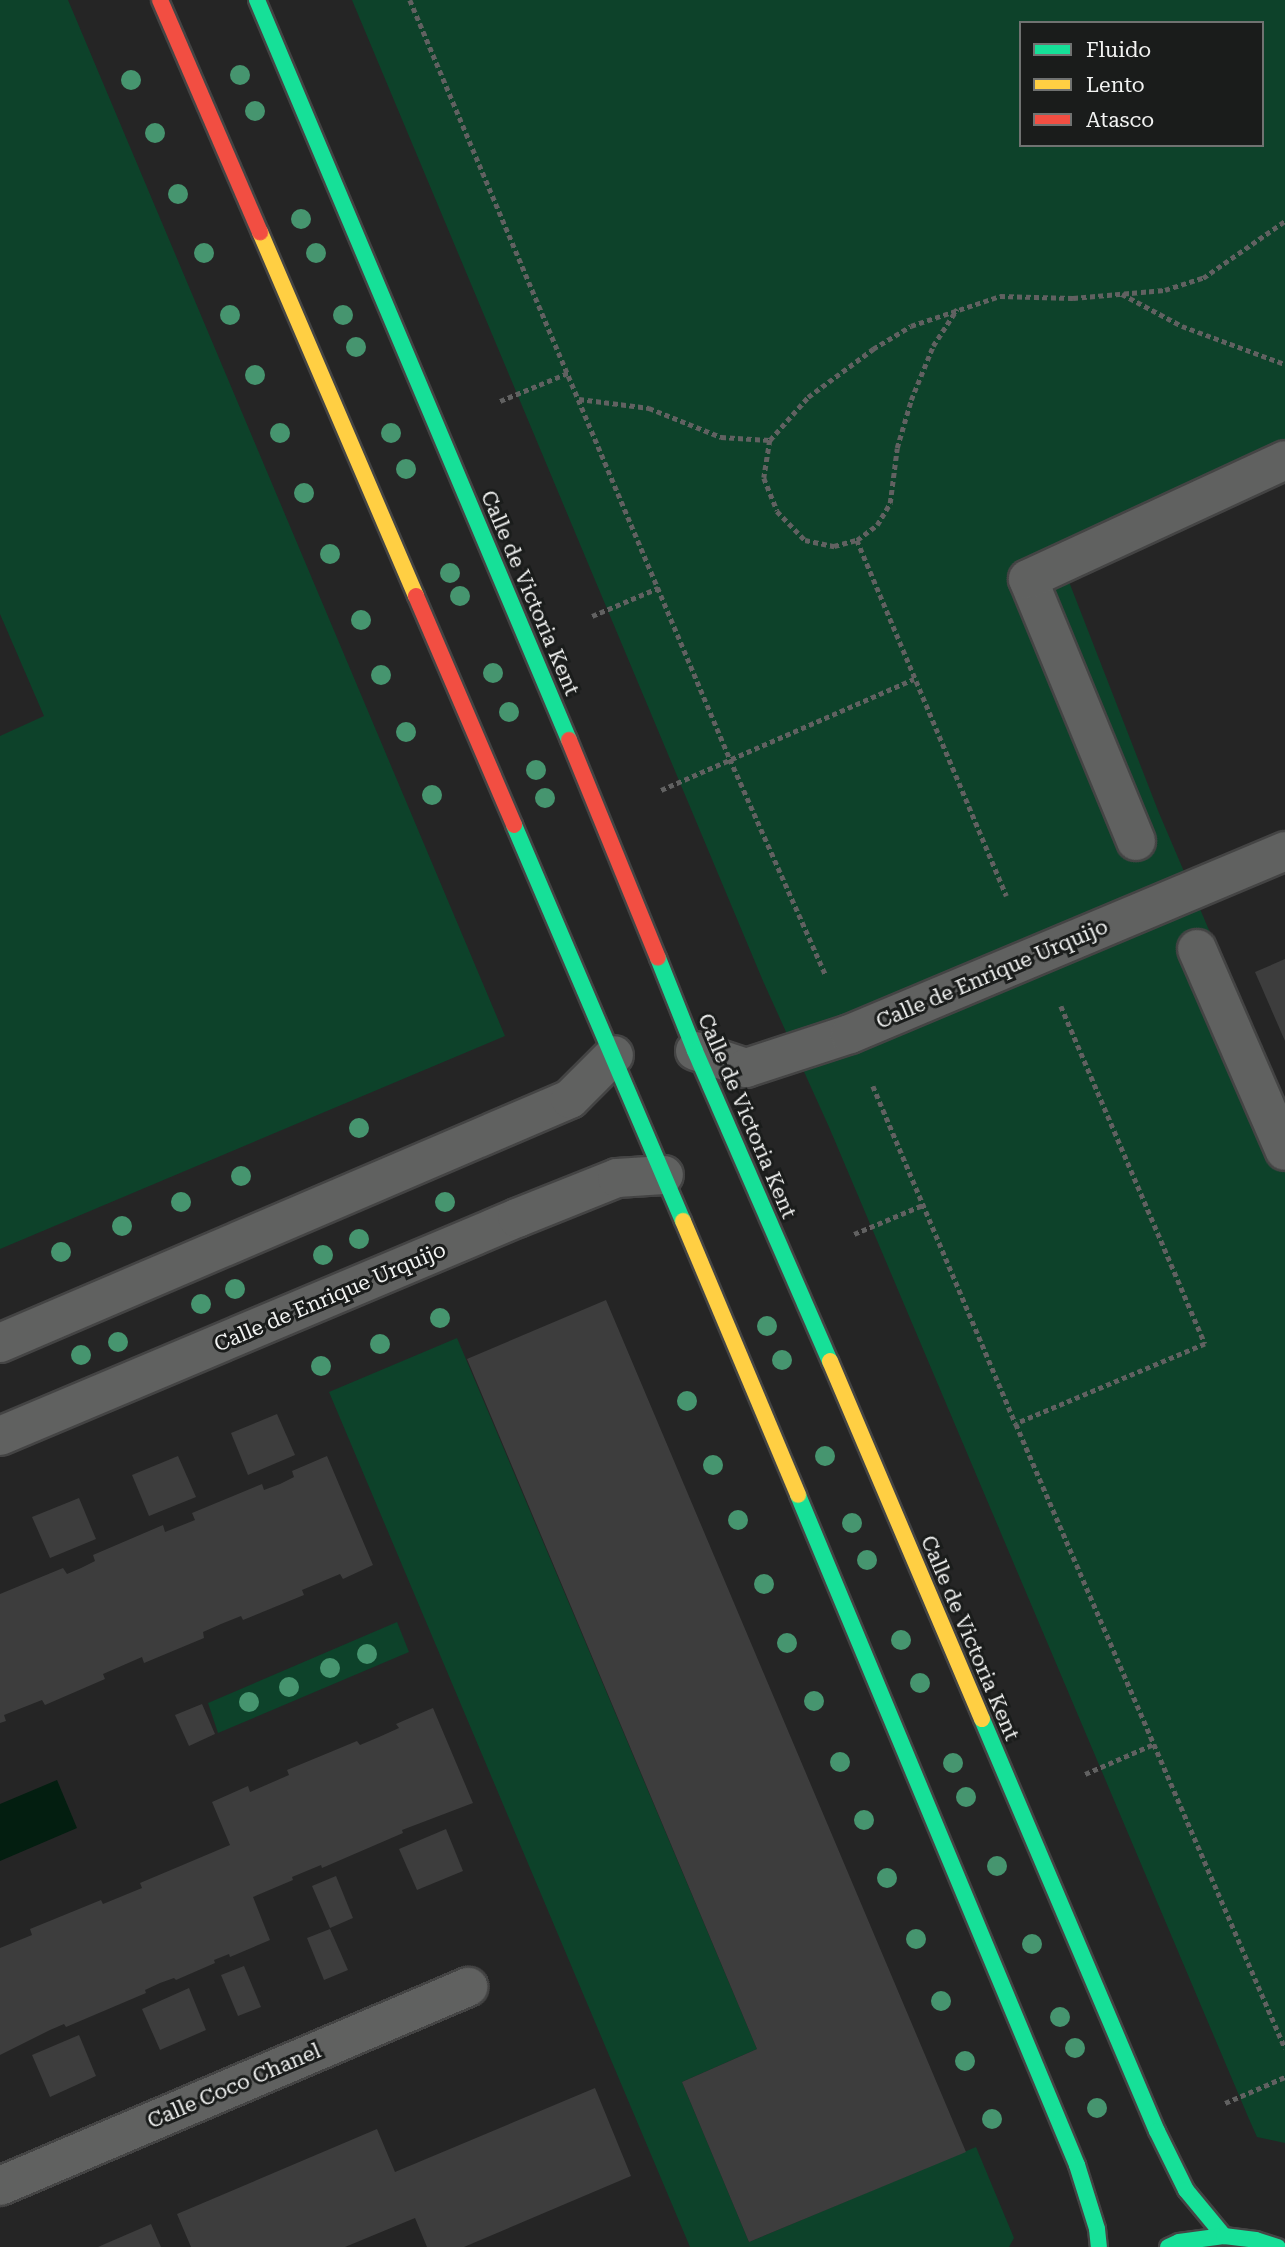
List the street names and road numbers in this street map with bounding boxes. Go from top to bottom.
street label: Calle de Victoria Kent [475,487,585,699]
street label: Calle de Enrique Urquijo [872,914,1112,1034]
street label: Calle de Victoria Kent [692,1010,802,1222]
street label: Calle de Enrique Urquijo [210,1237,450,1357]
street label: Calle de Victoria Kent [915,1532,1025,1744]
street label: Calle Coco Chanel [144,2038,324,2134]

